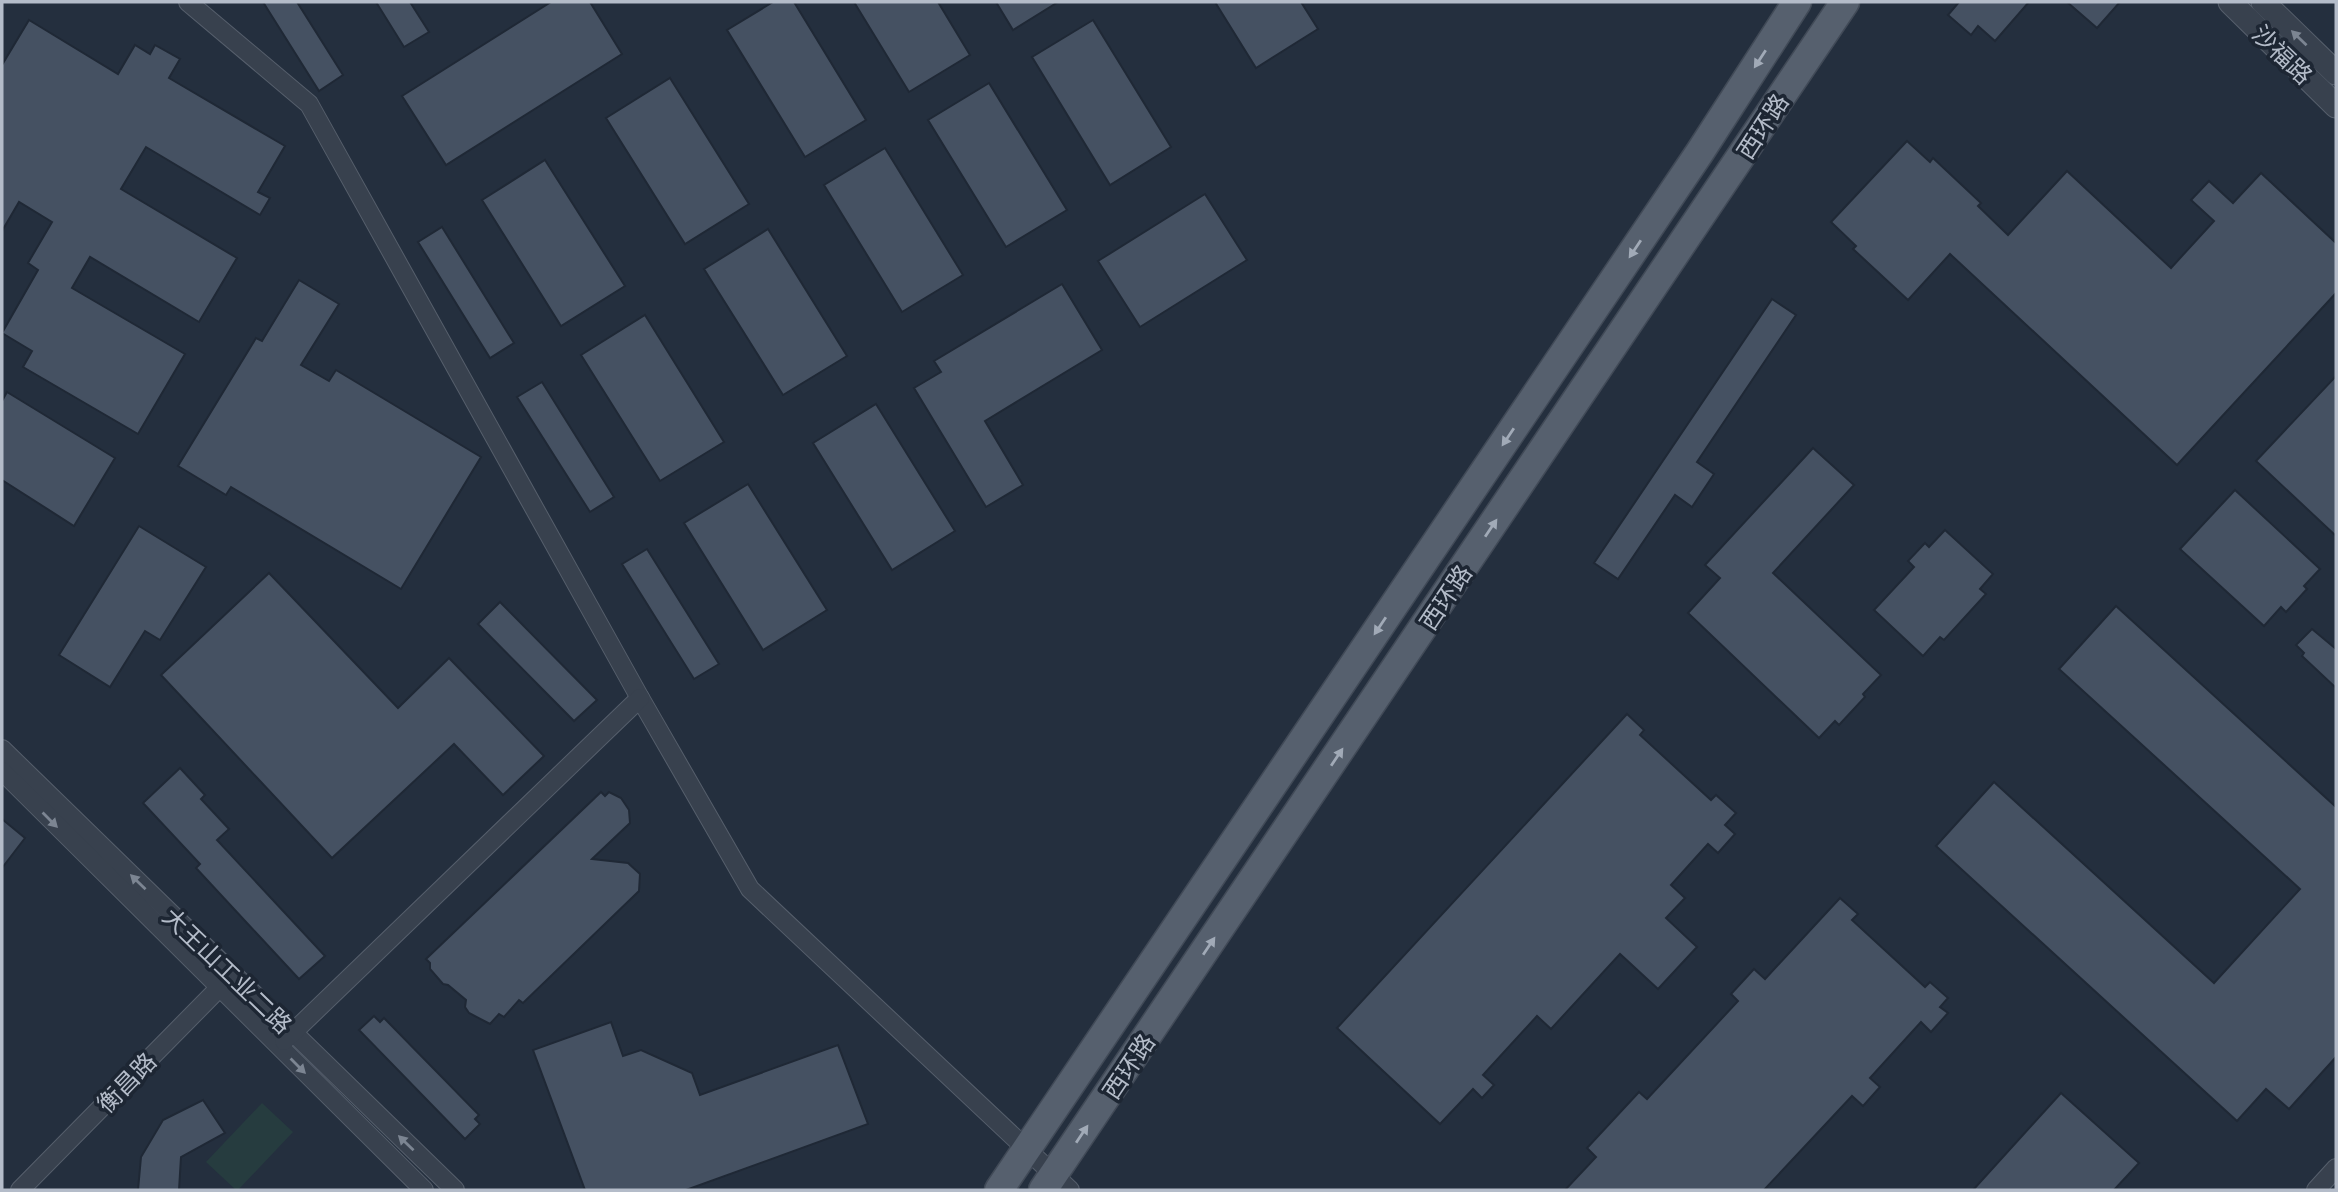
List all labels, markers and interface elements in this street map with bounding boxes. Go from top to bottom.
street label: 沙福路 [2246,17,2320,91]
one-way arrow [2291,29,2308,46]
one-way arrow [1754,49,1767,69]
street label: 西环路 [1729,87,1795,165]
one-way arrow [1628,240,1642,258]
one-way arrow [1501,428,1514,447]
one-way arrow [1485,518,1498,538]
street label: 西环路 [1411,558,1479,636]
one-way arrow [1374,616,1387,636]
one-way arrow [1330,748,1344,766]
one-way arrow [41,811,58,827]
one-way arrow [130,874,147,890]
street label: 大王山工业二路 [156,900,300,1040]
one-way arrow [1203,936,1216,955]
street label: 西环路 [1094,1027,1162,1105]
street label: 衡昌路 [89,1045,163,1119]
one-way arrow [290,1058,307,1075]
one-way arrow [1075,1125,1089,1143]
one-way arrow [398,1134,415,1151]

